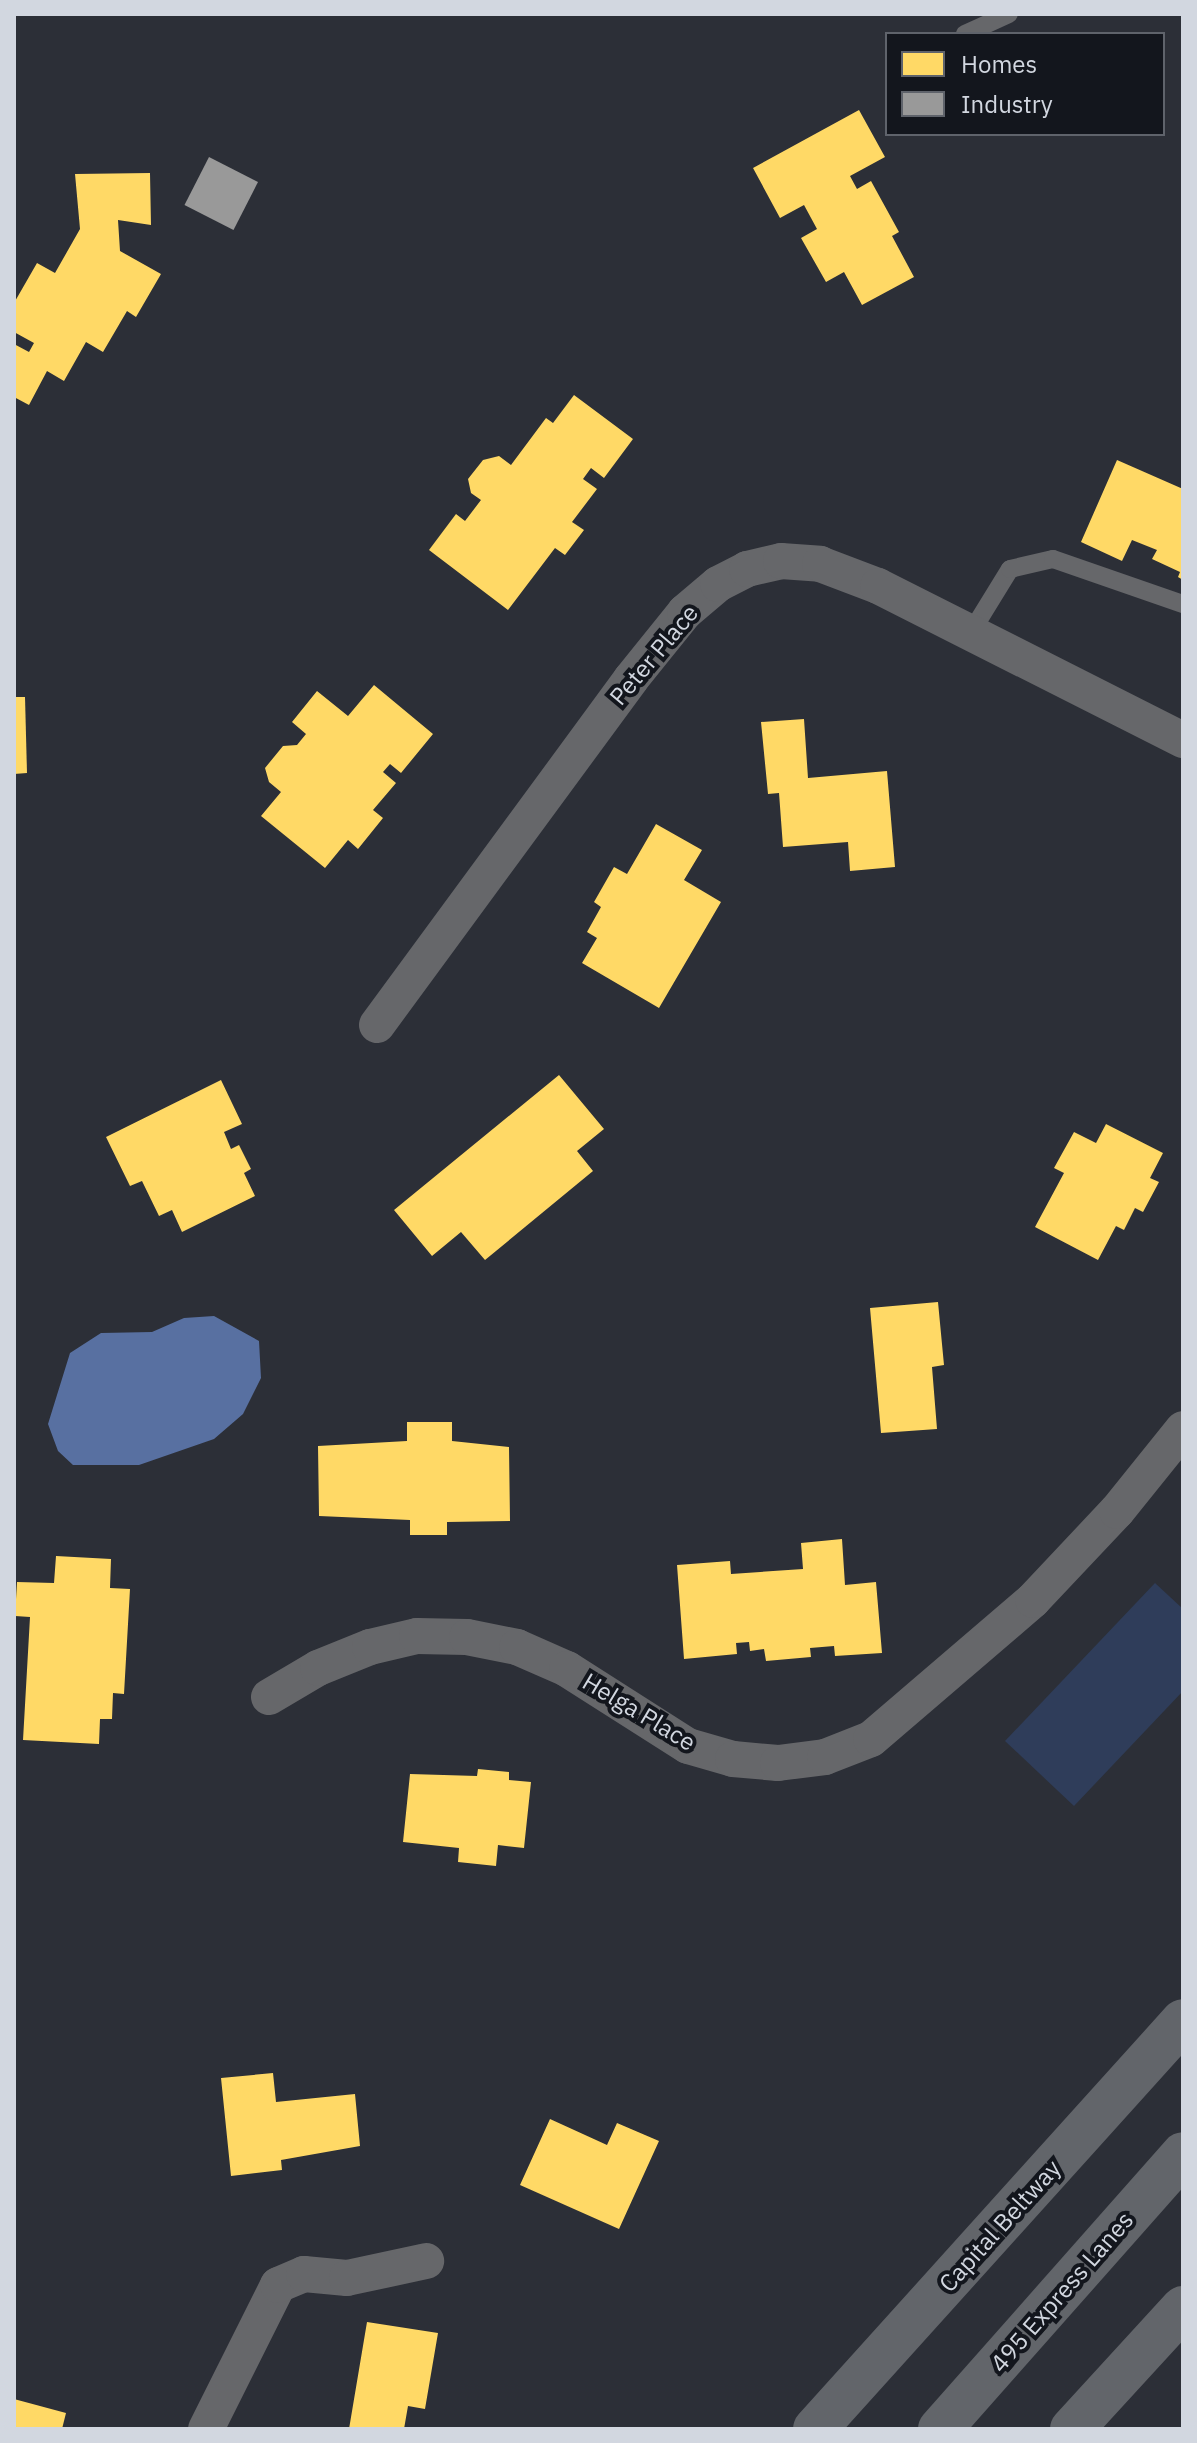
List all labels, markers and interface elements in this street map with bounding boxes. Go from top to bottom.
legend [885,32,1165,136]
text: Homes [961,48,1037,80]
text: Industry [961,88,1053,120]
street label: Peter Place [604,599,704,711]
street label: Helga Place [577,1667,701,1757]
street label: Capital Beltway [933,2154,1067,2298]
street label: 495 Express Lanes [985,2206,1139,2378]

